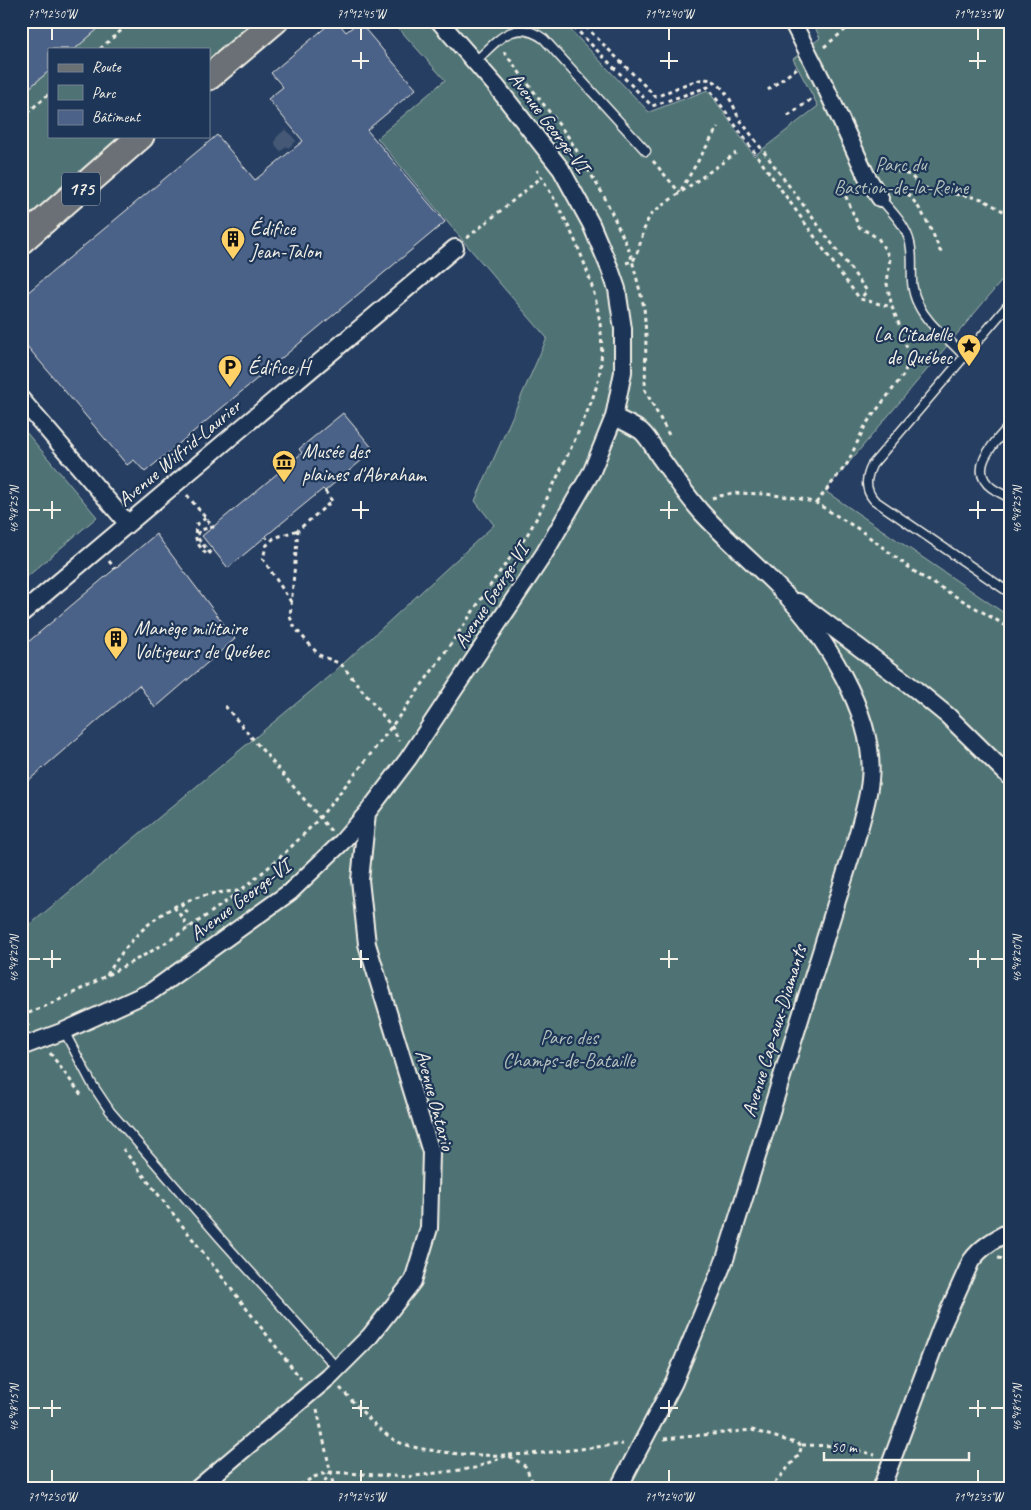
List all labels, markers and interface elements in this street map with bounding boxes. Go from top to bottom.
text: 71°12'50"W [28,6,79,22]
text: 71°12'45"W [337,6,388,22]
text: 71°12'40"W [645,6,696,22]
text: 71°12'35"W [954,6,1005,22]
legend [48,48,210,138]
text: Route [92,58,122,77]
street label: Avenue George-VI [503,67,598,181]
text: Parc [92,84,116,103]
text: Bâtiment [92,108,142,127]
park label: Parc du Bastion-de-la-Reine [834,152,970,200]
road number: 175 [62,172,100,205]
place label: Édifice Jean-Talon [249,216,322,264]
building icon: Édifice Jean-Talon [220,226,246,260]
place label: La Citadelle de Québec [874,322,953,370]
place icon: La Citadelle de Québec [956,333,982,367]
parking icon: Édifice H [217,354,243,388]
place label: Édifice H [248,355,313,380]
street label: Avenue Wilfrid-Laurier [112,393,247,512]
place label: Musée des plaines d'Abraham [302,439,428,487]
museum icon: Musée des plaines d'Abraham [271,449,297,483]
text: 46°48'25"N [6,485,22,534]
text: 46°48'25"N [1009,485,1025,534]
street label: Avenue George-VI [448,535,537,653]
place label: Manège militaire Voltigeurs de Québec [134,616,270,664]
building icon: Manège militaire Voltigeurs de Québec [103,626,129,660]
street label: Avenue George-VI [185,851,299,946]
text: 46°48'20"N [6,934,22,983]
text: 46°48'20"N [1009,934,1025,983]
street label: Avenue Cap-aux-Diamants [736,940,813,1120]
park label: Parc des Champs-de-Bataille [503,1025,637,1073]
street label: Avenue Ontario [410,1047,461,1154]
text: 46°48'15"N [6,1383,22,1432]
text: 46°48'15"N [1009,1383,1025,1432]
scale bar [824,1430,968,1462]
text: 50 m [831,1438,858,1457]
text: 71°12'50"W [28,1489,79,1505]
text: 71°12'45"W [337,1489,388,1505]
text: 71°12'40"W [645,1489,696,1505]
text: 71°12'35"W [954,1489,1005,1505]

